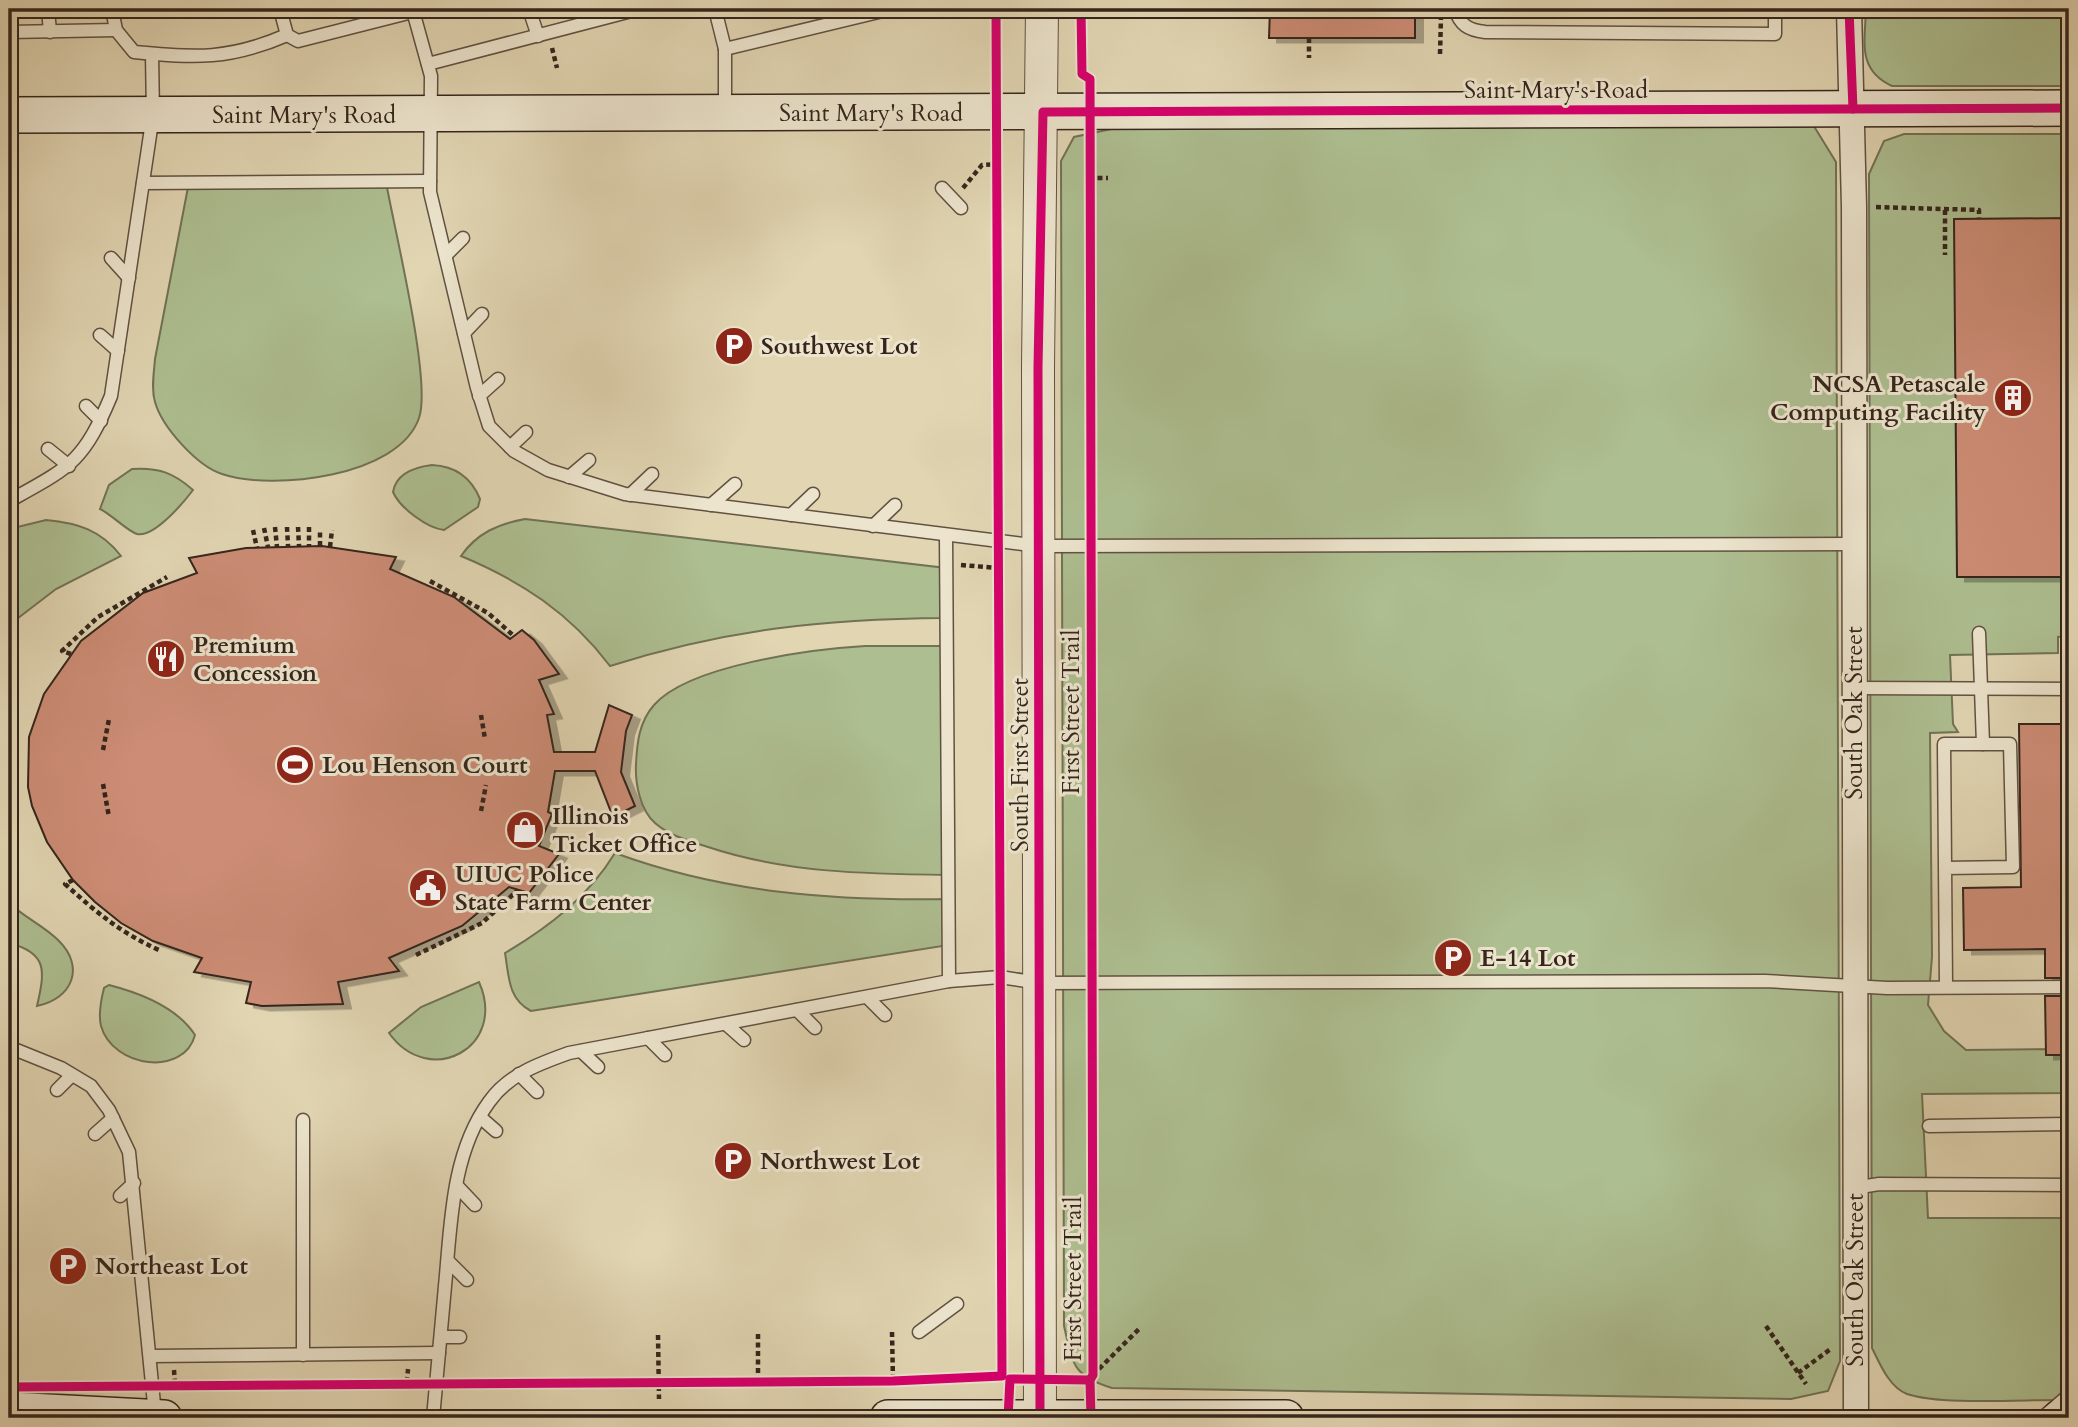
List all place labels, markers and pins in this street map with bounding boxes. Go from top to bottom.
parking icon: Southwest Lot [713,325,755,367]
place label: Southwest Lot [761,330,918,363]
place label: NCSA Petascale Computing Facility [1770,368,1986,429]
building icon: NCSA Petascale Computing Facility [1992,377,2034,419]
place label: Premium Concession [193,629,318,690]
restaurant icon: Premium Concession [145,638,187,680]
sports icon: Lou Henson Court [274,744,316,786]
place label: Lou Henson Court [322,749,528,782]
place label: Illinois Ticket Office [552,800,697,861]
shop icon: Illinois Ticket Office [504,809,546,851]
place label: UIUC Police State Farm Center [455,858,651,919]
public building icon: UIUC Police State Farm Center [407,867,449,909]
parking icon: E-14 Lot [1432,937,1474,979]
place label: E-14 Lot [1480,942,1576,975]
parking icon: Northwest Lot [712,1140,754,1182]
place label: Northwest Lot [760,1145,920,1178]
parking icon: Northeast Lot [47,1245,89,1287]
place label: Northeast Lot [95,1250,249,1283]

